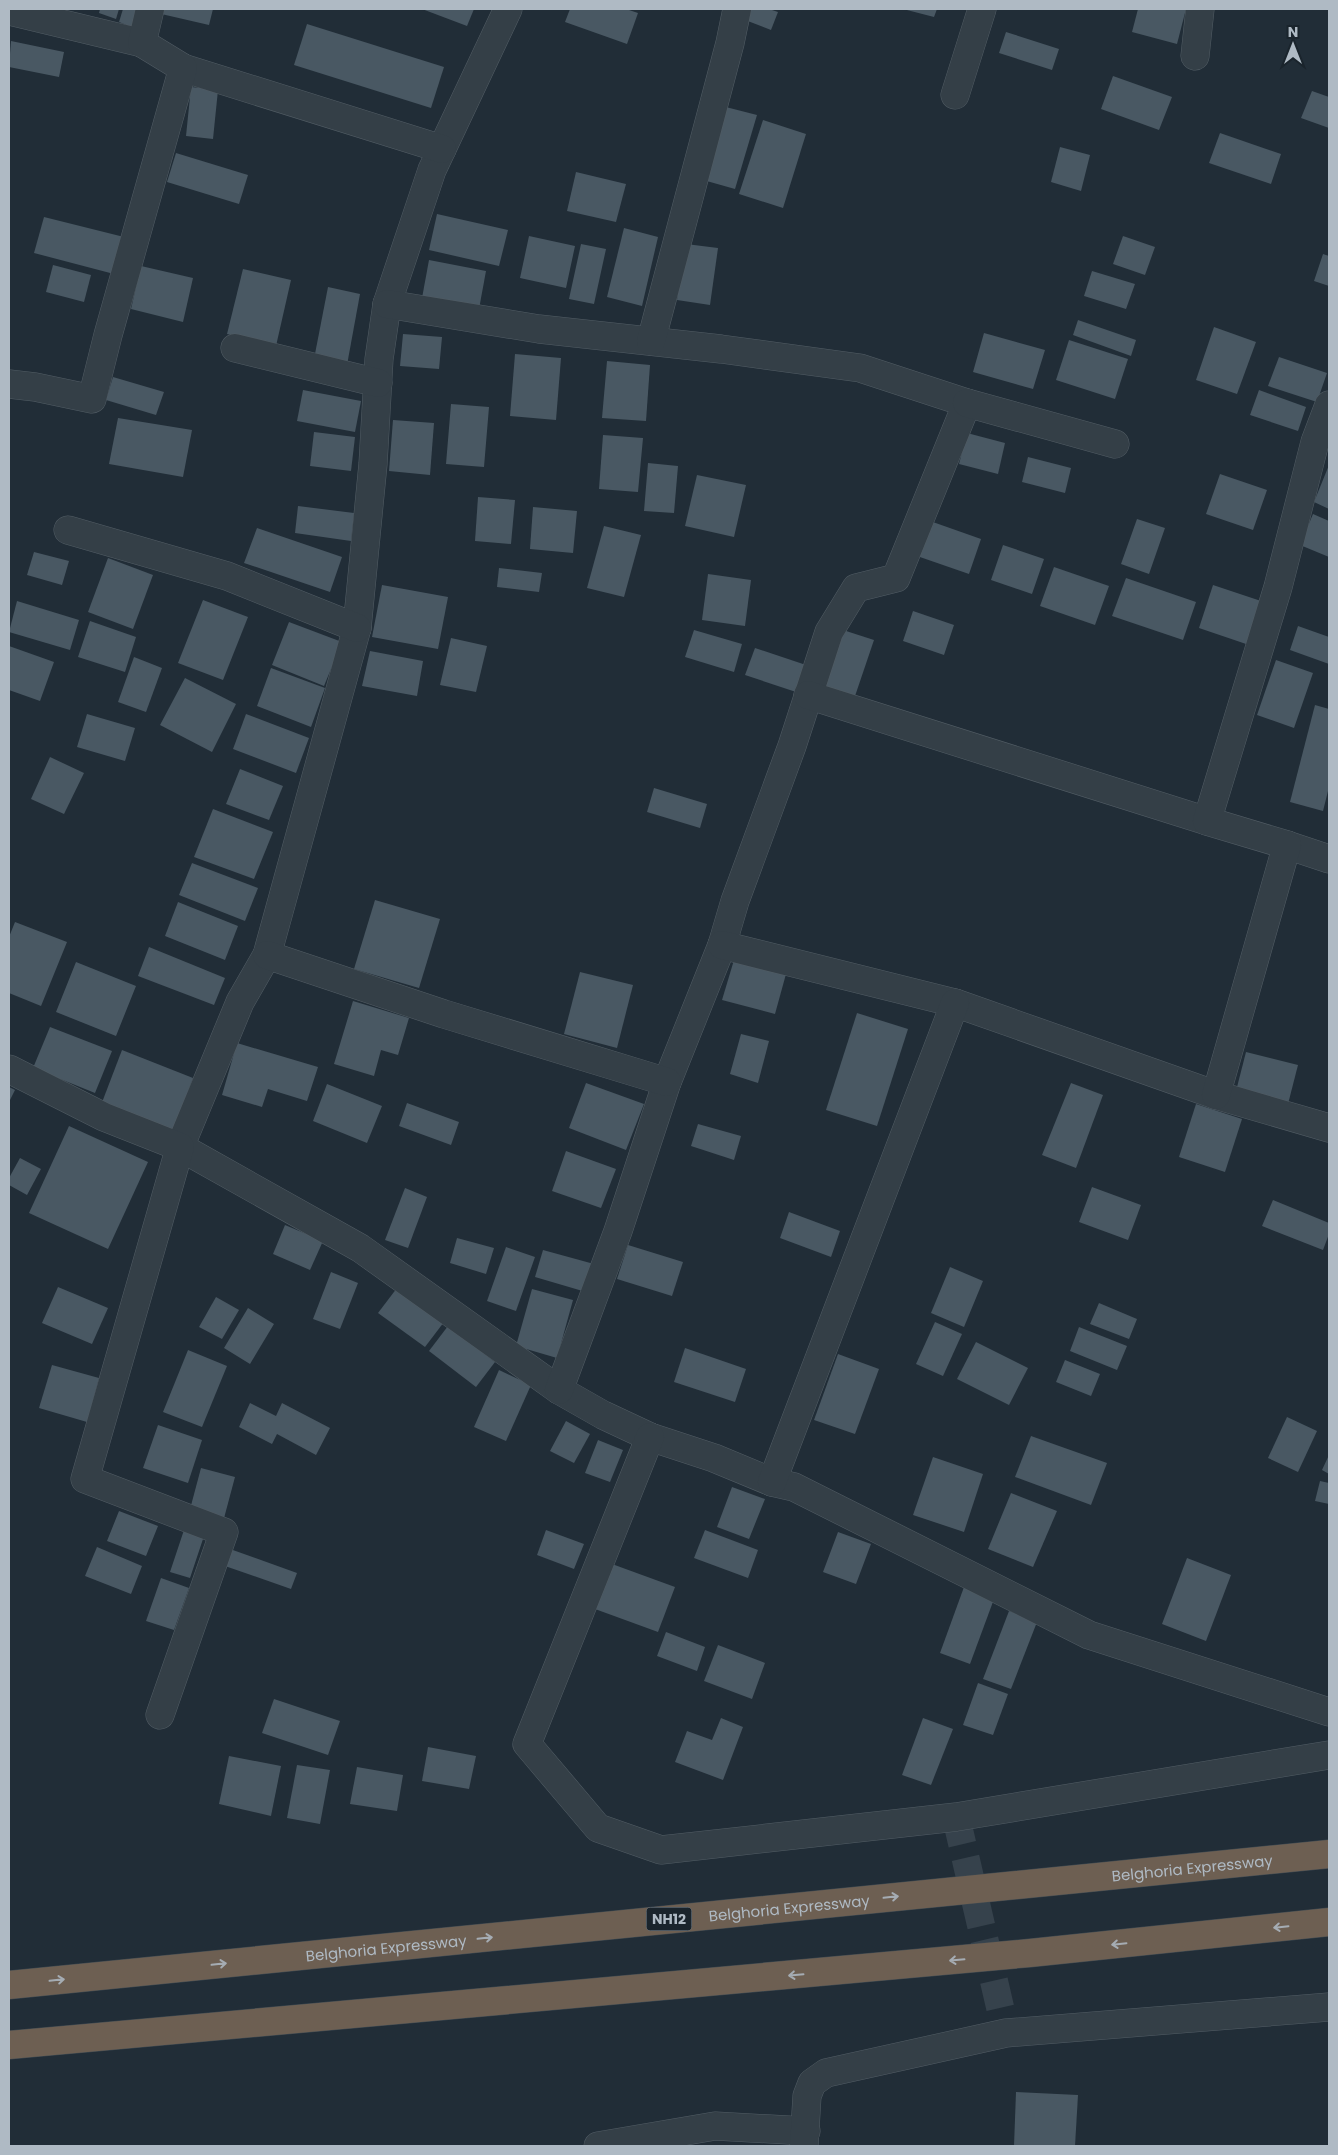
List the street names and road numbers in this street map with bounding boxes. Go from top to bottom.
street label: Belghoria Expressway [1111,1849,1274,1886]
street label: Belghoria Expressway [708,1889,871,1926]
road number: NH12 [646,1908,692,1930]
street label: Belghoria Expressway [305,1929,468,1966]

